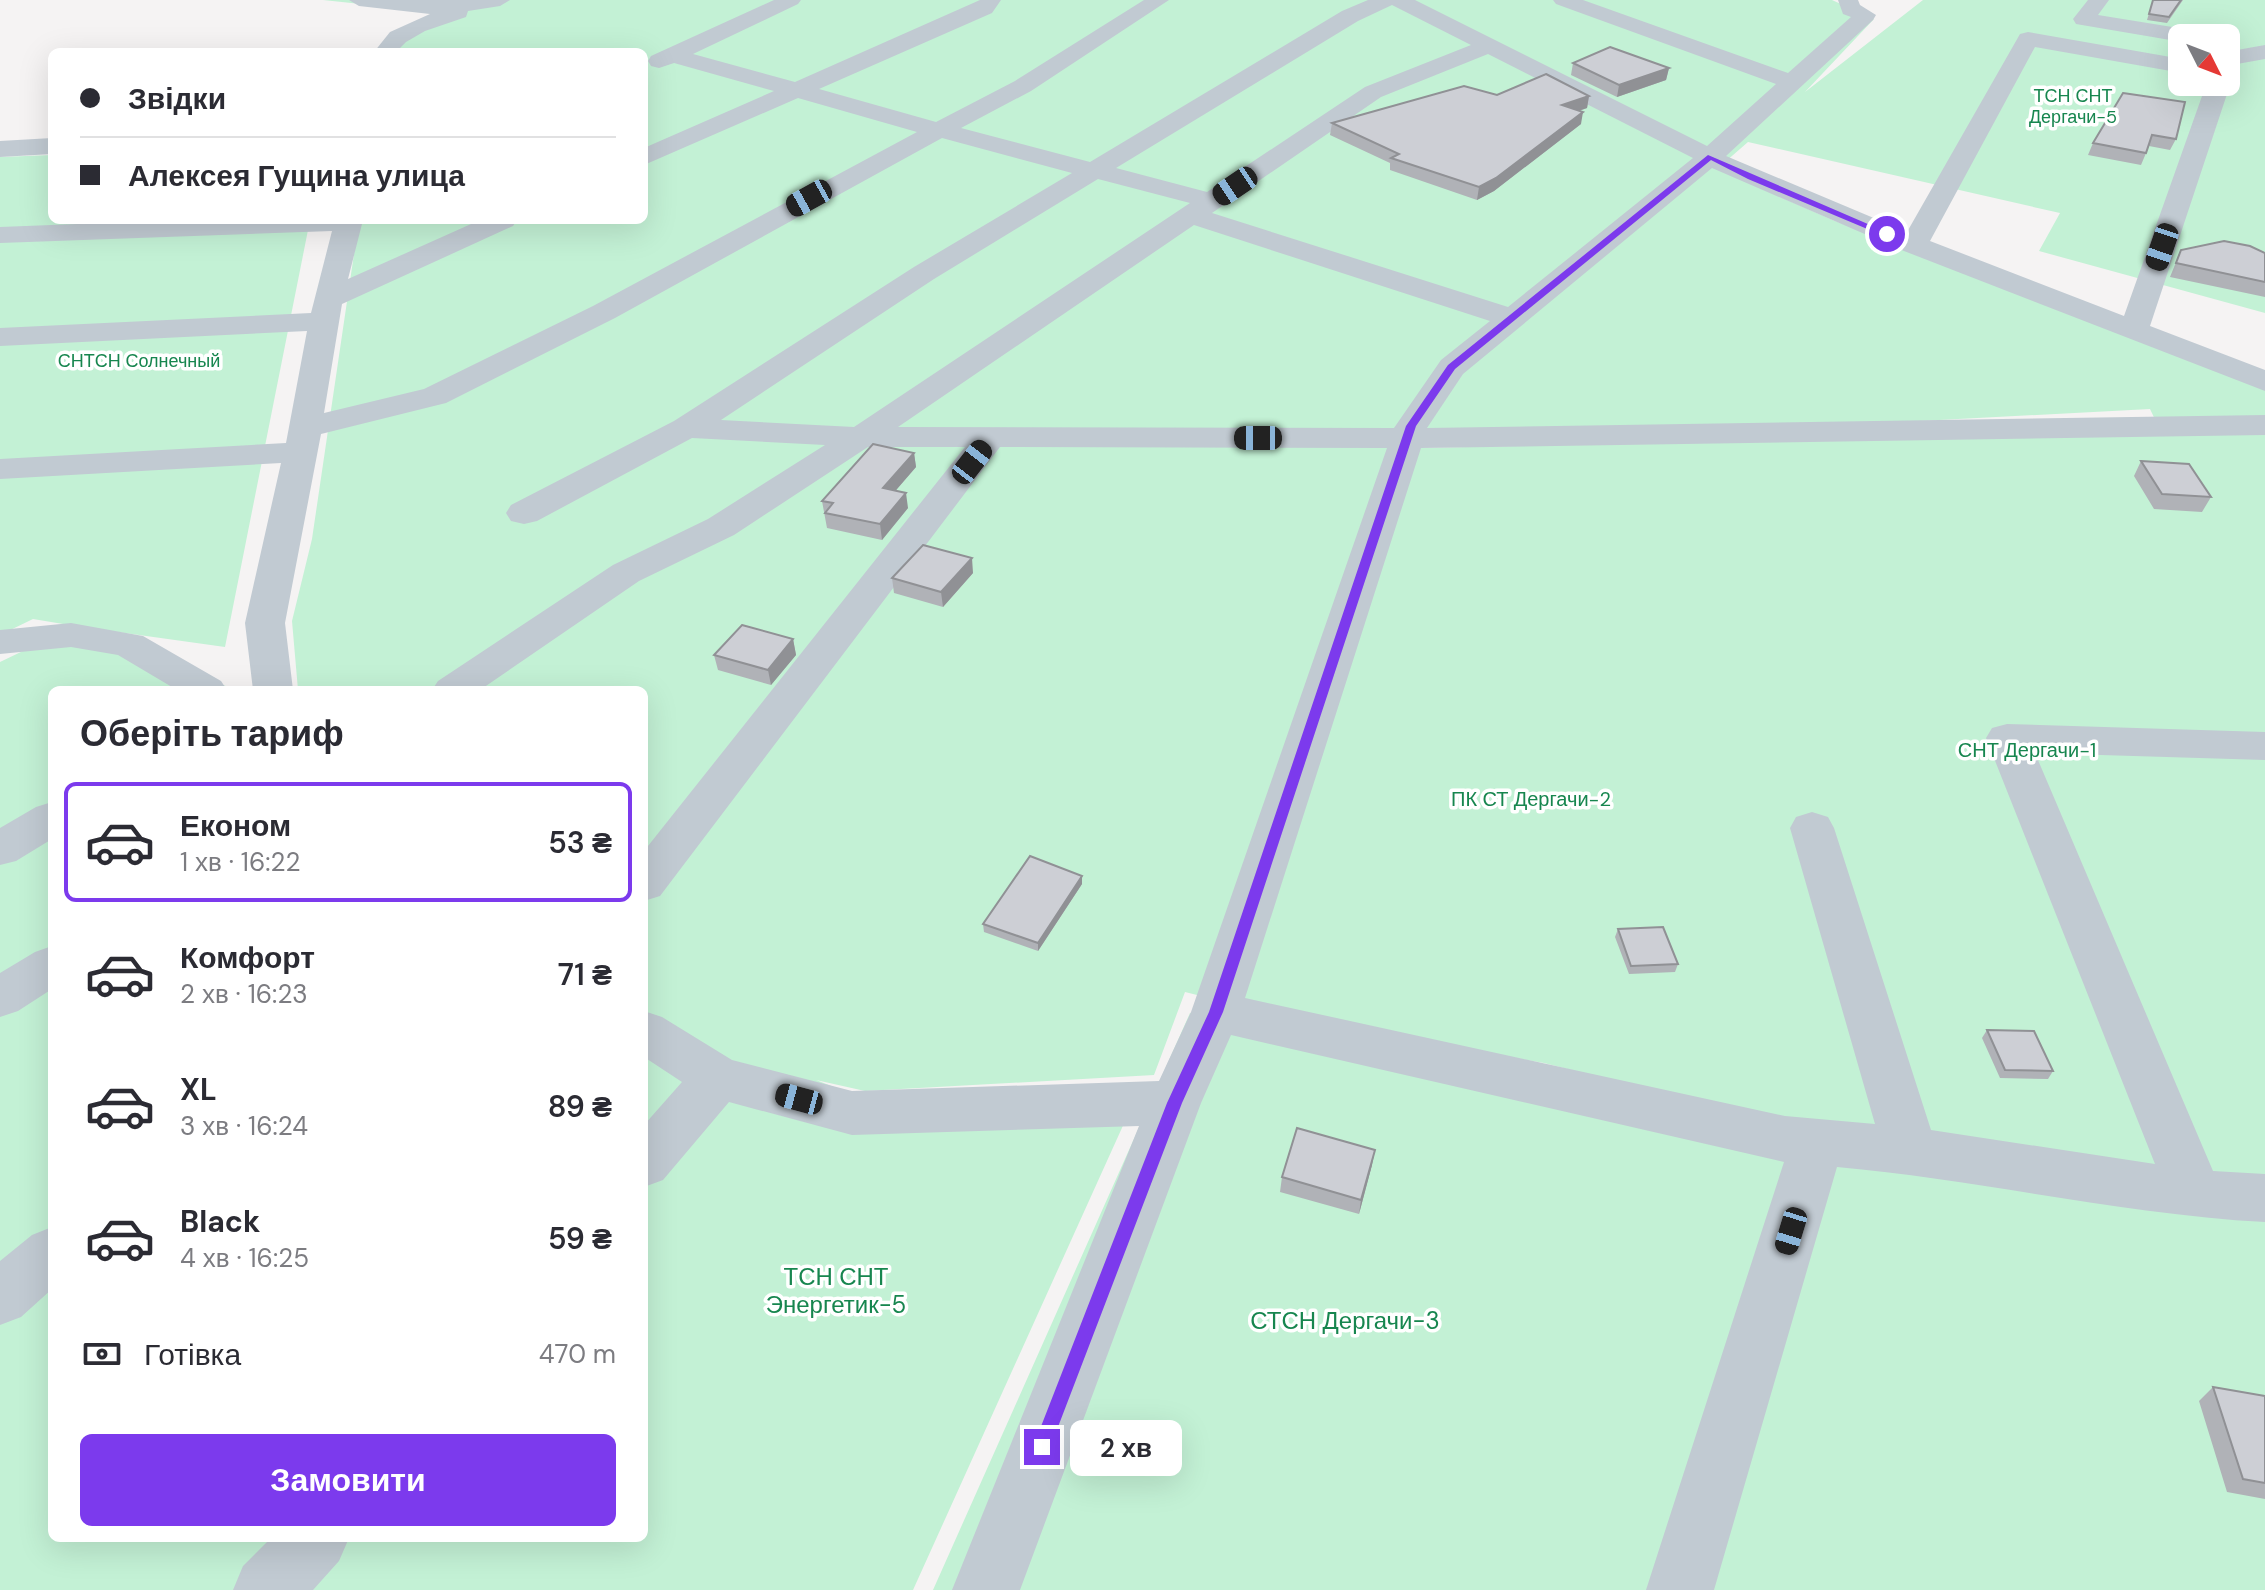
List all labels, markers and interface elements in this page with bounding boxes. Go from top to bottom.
north arrow [2168,24,2240,96]
map controls [2168,24,2240,96]
text: Звідки [128,79,226,118]
park label: ТСН СНТ Дергачи-5 [2029,84,2117,129]
text: Алексея Гущина улица [128,156,465,195]
car [1208,163,1262,209]
car [782,176,836,220]
route start [1869,216,1905,252]
car [2143,220,2181,274]
park label: СНТСН Солнечный [58,349,220,373]
car [1234,426,1282,450]
car [948,436,996,488]
text: Оберіть тариф [80,710,344,757]
park label: СНТ Дергачи-1 [1958,737,2096,763]
park label: ПК СТ Дергачи-2 [1451,786,1611,812]
icon: car [84,806,156,878]
text: Економ [180,806,291,845]
text: 53 ₴ [548,823,612,862]
text: 1 хв · 16:22 [180,845,300,879]
icon: car [84,938,156,1010]
text: Комфорт [180,938,315,977]
text: 71 ₴ [558,955,612,994]
text: 2 хв · 16:23 [180,977,308,1011]
icon: car [84,1070,156,1142]
text: XL [180,1070,217,1109]
car [773,1081,825,1117]
text: 89 ₴ [548,1087,612,1126]
text: 3 хв · 16:24 [180,1109,308,1143]
icon: car [84,1202,156,1274]
text: Black [180,1202,260,1241]
car [1773,1205,1809,1257]
text: 59 ₴ [548,1219,612,1258]
text: 4 хв · 16:25 [180,1241,309,1275]
park label: ТСН СНТ Энергетик-5 [766,1261,906,1320]
park label: СТСН Дергачи-3 [1250,1305,1440,1336]
icon: cash [80,1332,124,1376]
text: Готівка [144,1335,241,1374]
text: 470 m [539,1337,616,1371]
callout: 2 хв [1070,1419,1182,1475]
route end [1024,1429,1060,1465]
text: 2 хв [1100,1431,1152,1465]
button: Замовити [80,1434,616,1526]

